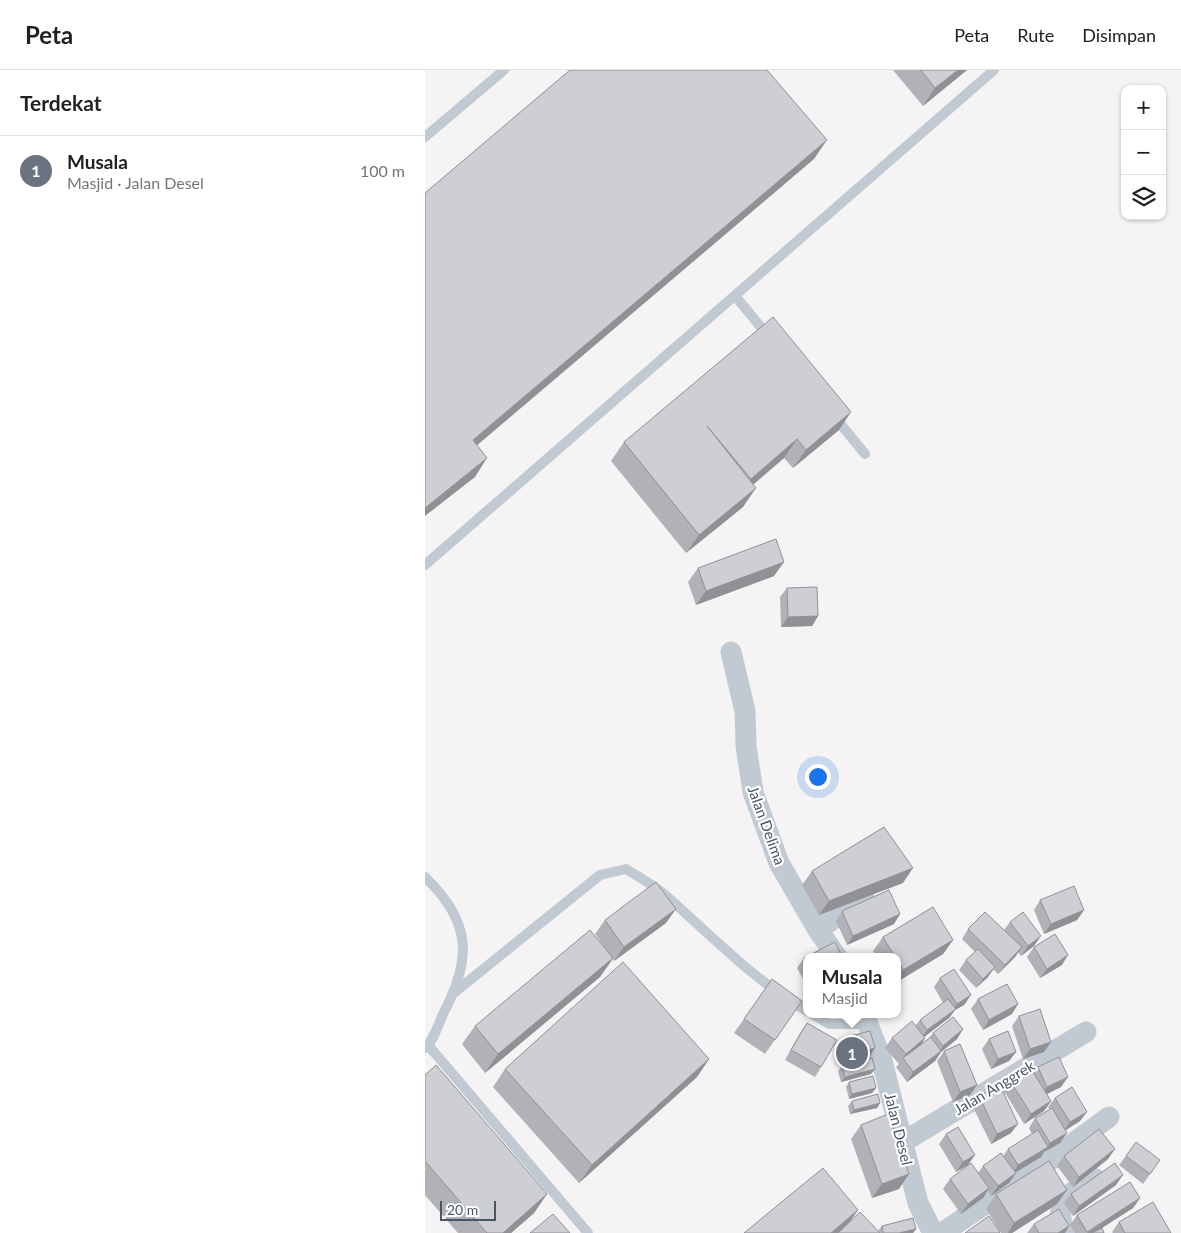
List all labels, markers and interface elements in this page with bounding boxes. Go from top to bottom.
text: Peta [25,20,73,49]
text: Peta [954,24,989,46]
text: Rute [1017,24,1054,46]
text: Disimpan [1082,24,1156,46]
map controls [1121,85,1166,220]
button: + [1121,85,1166,130]
text: Terdekat [20,90,102,115]
button: − [1121,130,1166,175]
text: Musala [67,150,128,173]
text: 1 [31,161,41,180]
text: 100 m [360,161,405,180]
text: Masjid · Jalan Desel [67,173,204,192]
button: layers [1121,175,1166,220]
your location [805,764,831,790]
street label: Jalan Delima [744,783,790,867]
popup [803,953,901,1018]
text: Musala [822,965,882,988]
text: Masjid [822,988,868,1007]
pin: 1 [836,1034,868,1072]
street label: Jalan Anggrek [950,1056,1038,1118]
street label: Jalan Desel [881,1091,917,1167]
scale bar [440,1198,496,1221]
text: 20 m [447,1201,478,1218]

